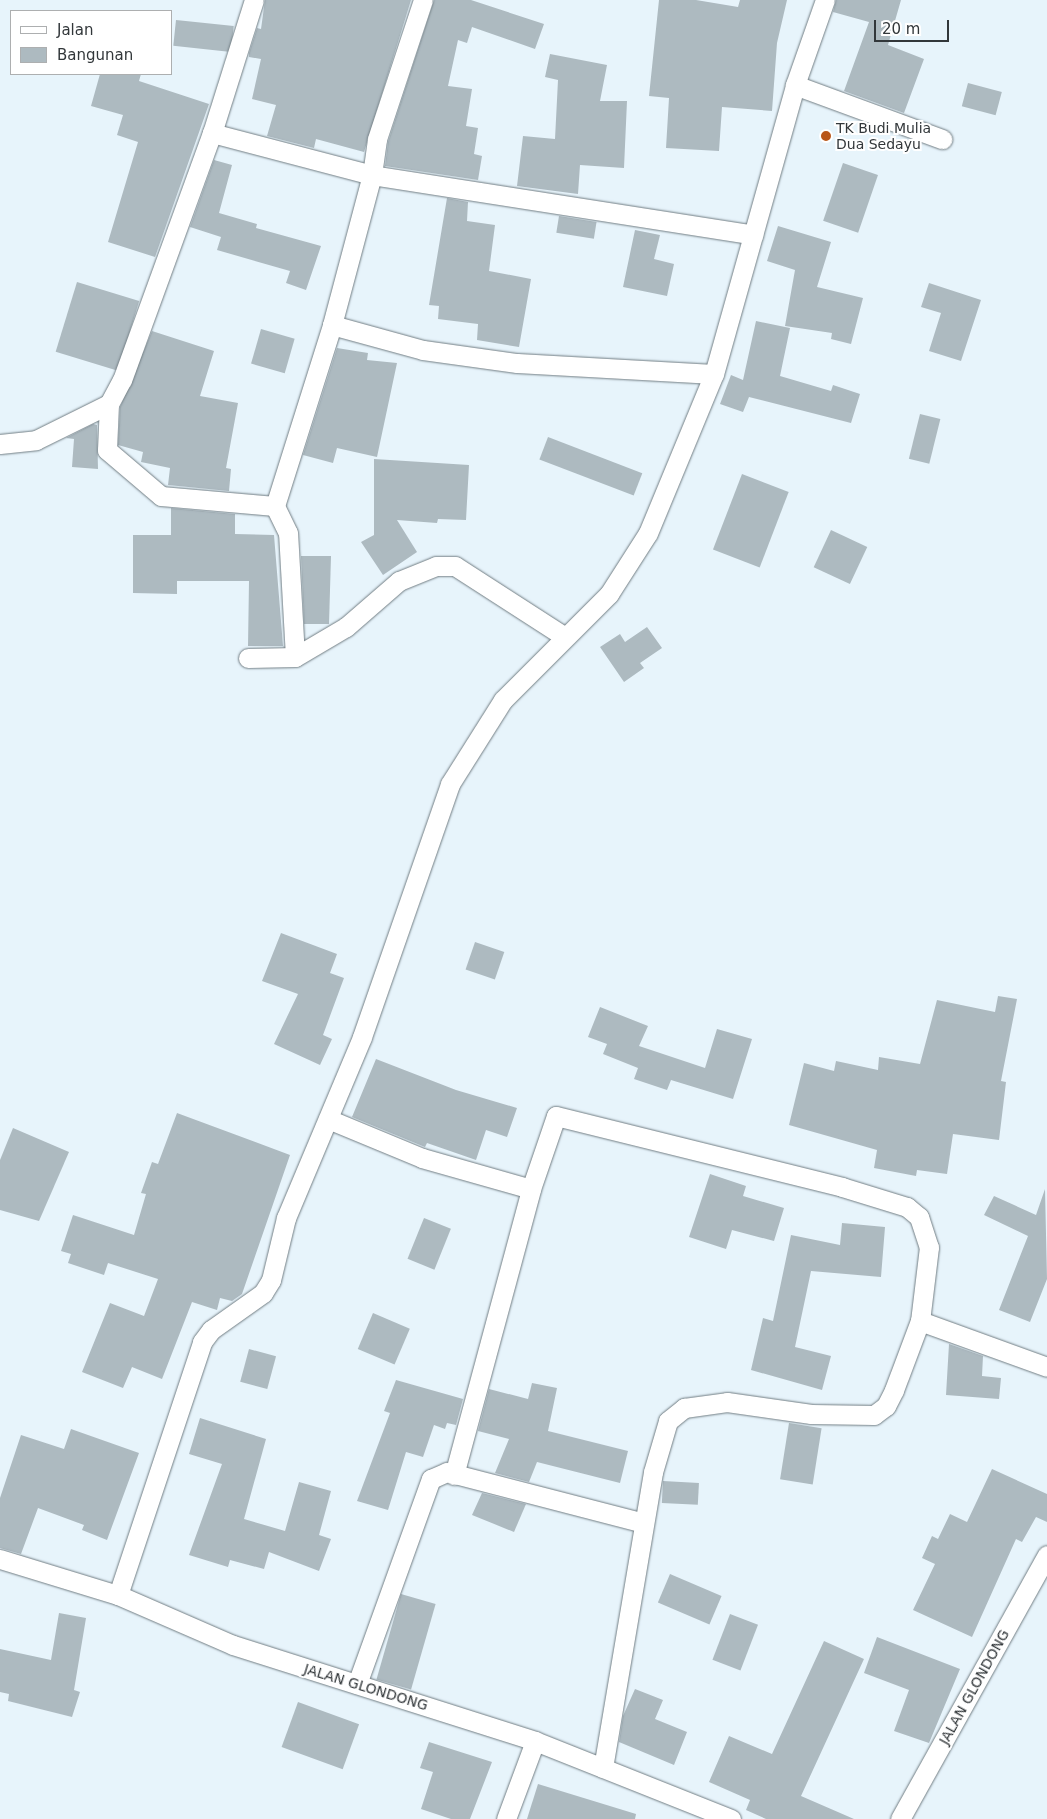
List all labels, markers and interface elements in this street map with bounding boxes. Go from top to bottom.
legend [10,10,172,75]
scale bar [877,10,952,42]
text: 20 m [882,20,920,38]
text: Jalan [57,21,93,39]
text: Bangunan [57,46,133,64]
place label: TK Budi Mulia Dua Sedayu [836,120,931,152]
marker: TK Budi Mulia Dua Sedayu [820,130,832,142]
street label: JALAN GLONDONG [935,1627,1013,1747]
street label: JALAN GLONDONG [302,1660,430,1714]

